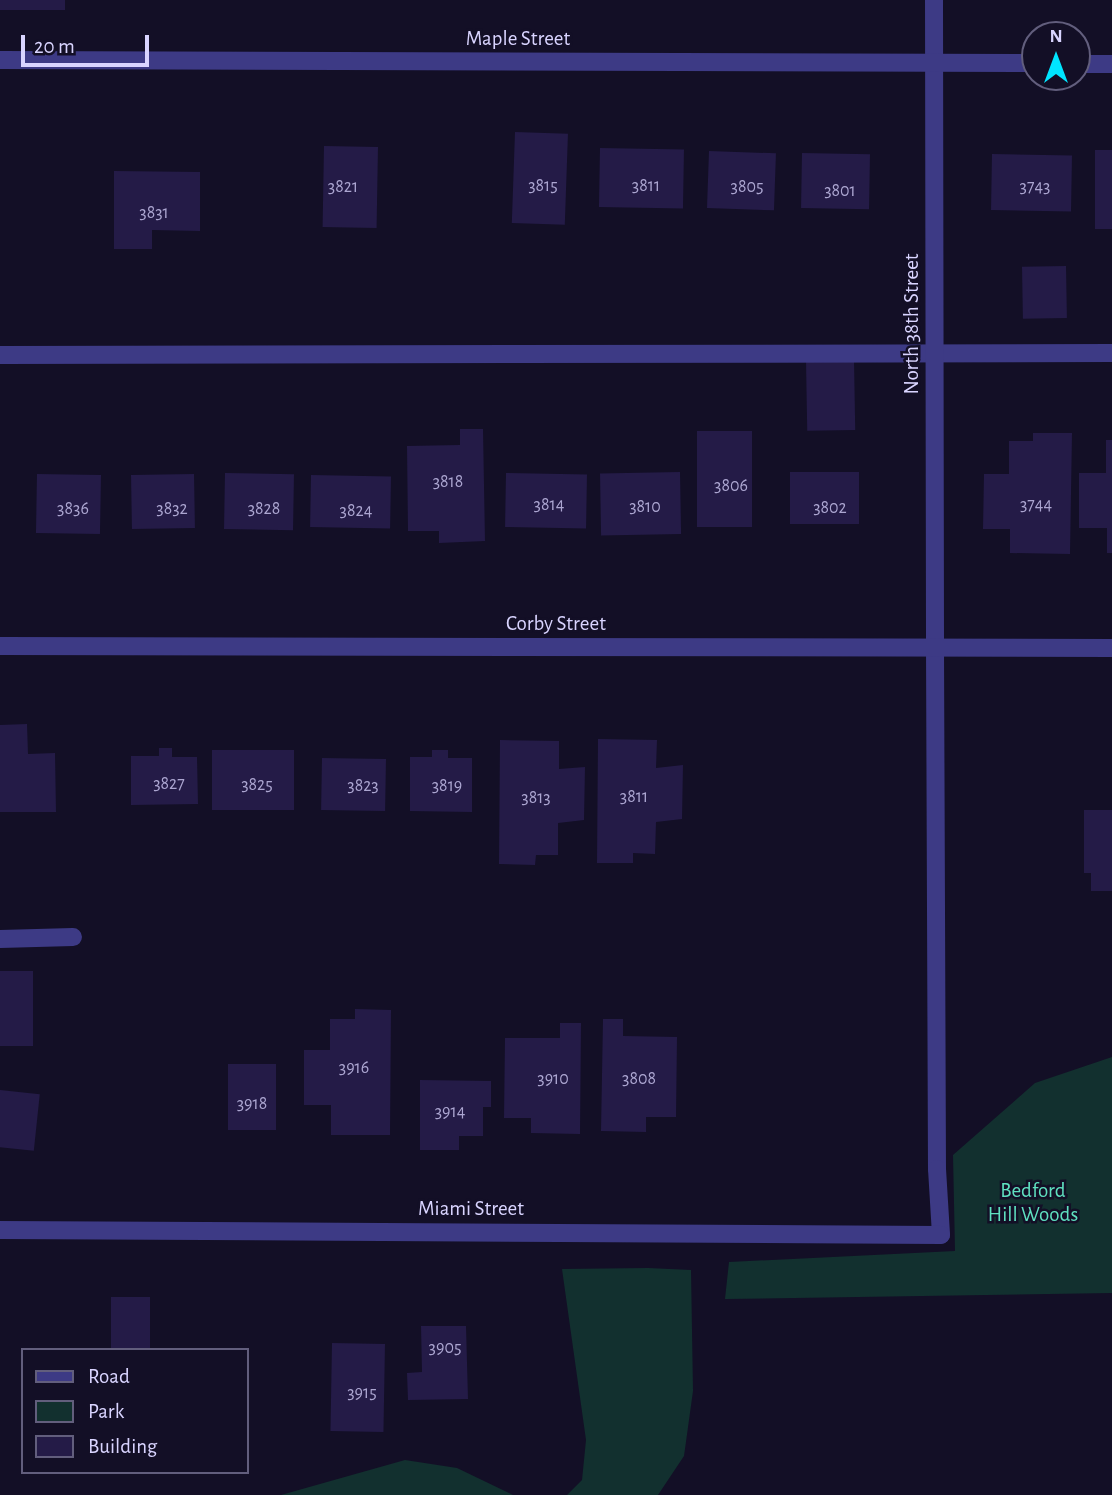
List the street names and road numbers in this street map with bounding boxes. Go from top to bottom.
street label: Maple Street [466,26,570,52]
street label: North 38th Street [899,253,925,395]
street label: Corby Street [506,611,606,637]
street label: Miami Street [418,1196,524,1222]

